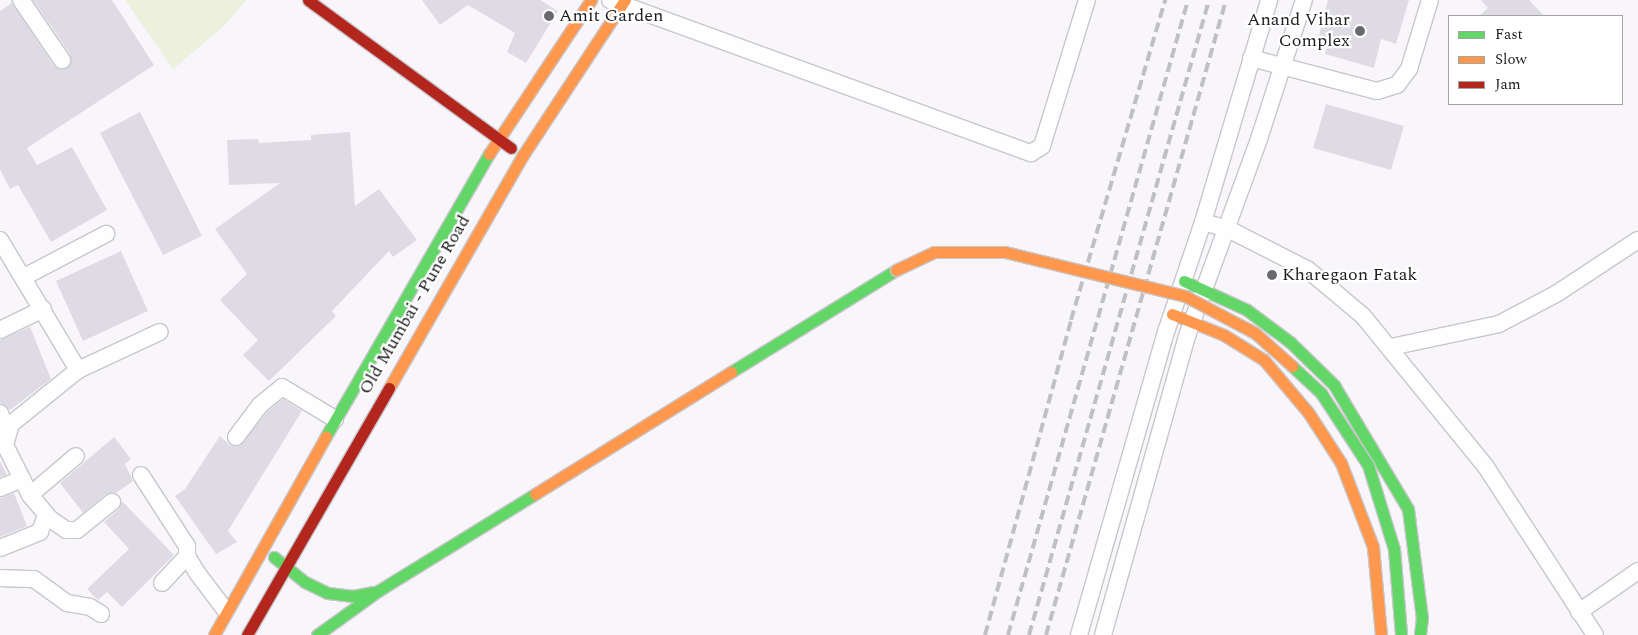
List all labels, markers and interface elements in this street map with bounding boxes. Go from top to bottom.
place label: Amit Garden [559,5,663,27]
marker: Amit Garden [543,10,555,22]
place label: Anand Vihar Complex [1247,10,1350,52]
legend [1448,15,1623,105]
text: Fast [1495,23,1523,46]
marker: Anand Vihar Complex [1354,25,1366,37]
text: Slow [1495,48,1527,71]
text: Jam [1495,73,1521,96]
street label: Old Mumbai - Pune Road [355,212,475,398]
place label: Kharegaon Fatak [1282,264,1417,286]
marker: Kharegaon Fatak [1266,269,1278,281]

